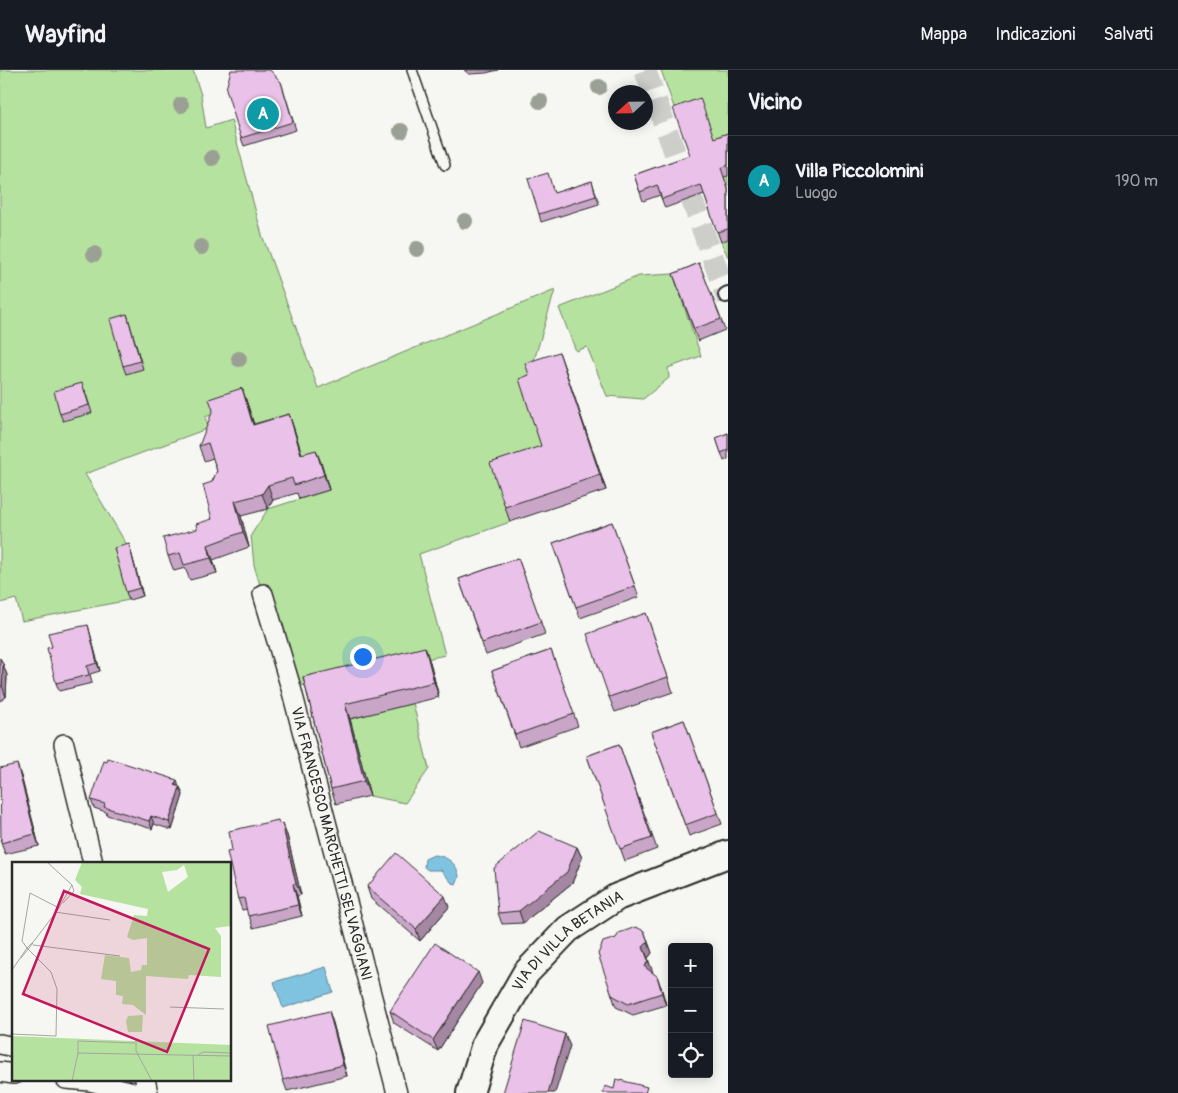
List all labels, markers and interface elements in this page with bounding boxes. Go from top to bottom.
text: Wayfind [25,20,106,49]
text: Mappa [920,23,967,46]
text: Indicazioni [995,23,1075,46]
text: Salvati [1103,23,1153,46]
north arrow [608,85,653,130]
text: Vicino [748,89,802,116]
pin: A [247,95,279,133]
text: Villa Piccolomini [795,159,924,183]
text: A [759,171,769,191]
text: 190 m [1115,171,1158,191]
text: Luogo [795,183,837,203]
your location [350,644,376,670]
street label: VIA FRANCESCO MARCHETTI SELVAGGIANI [286,705,376,983]
inset map [12,862,231,1080]
street label: VIA DI VILLA BETANIA [508,886,626,995]
map controls [668,943,713,1078]
button: + [668,943,713,988]
button: − [668,988,713,1033]
button: locate [668,1033,713,1078]

